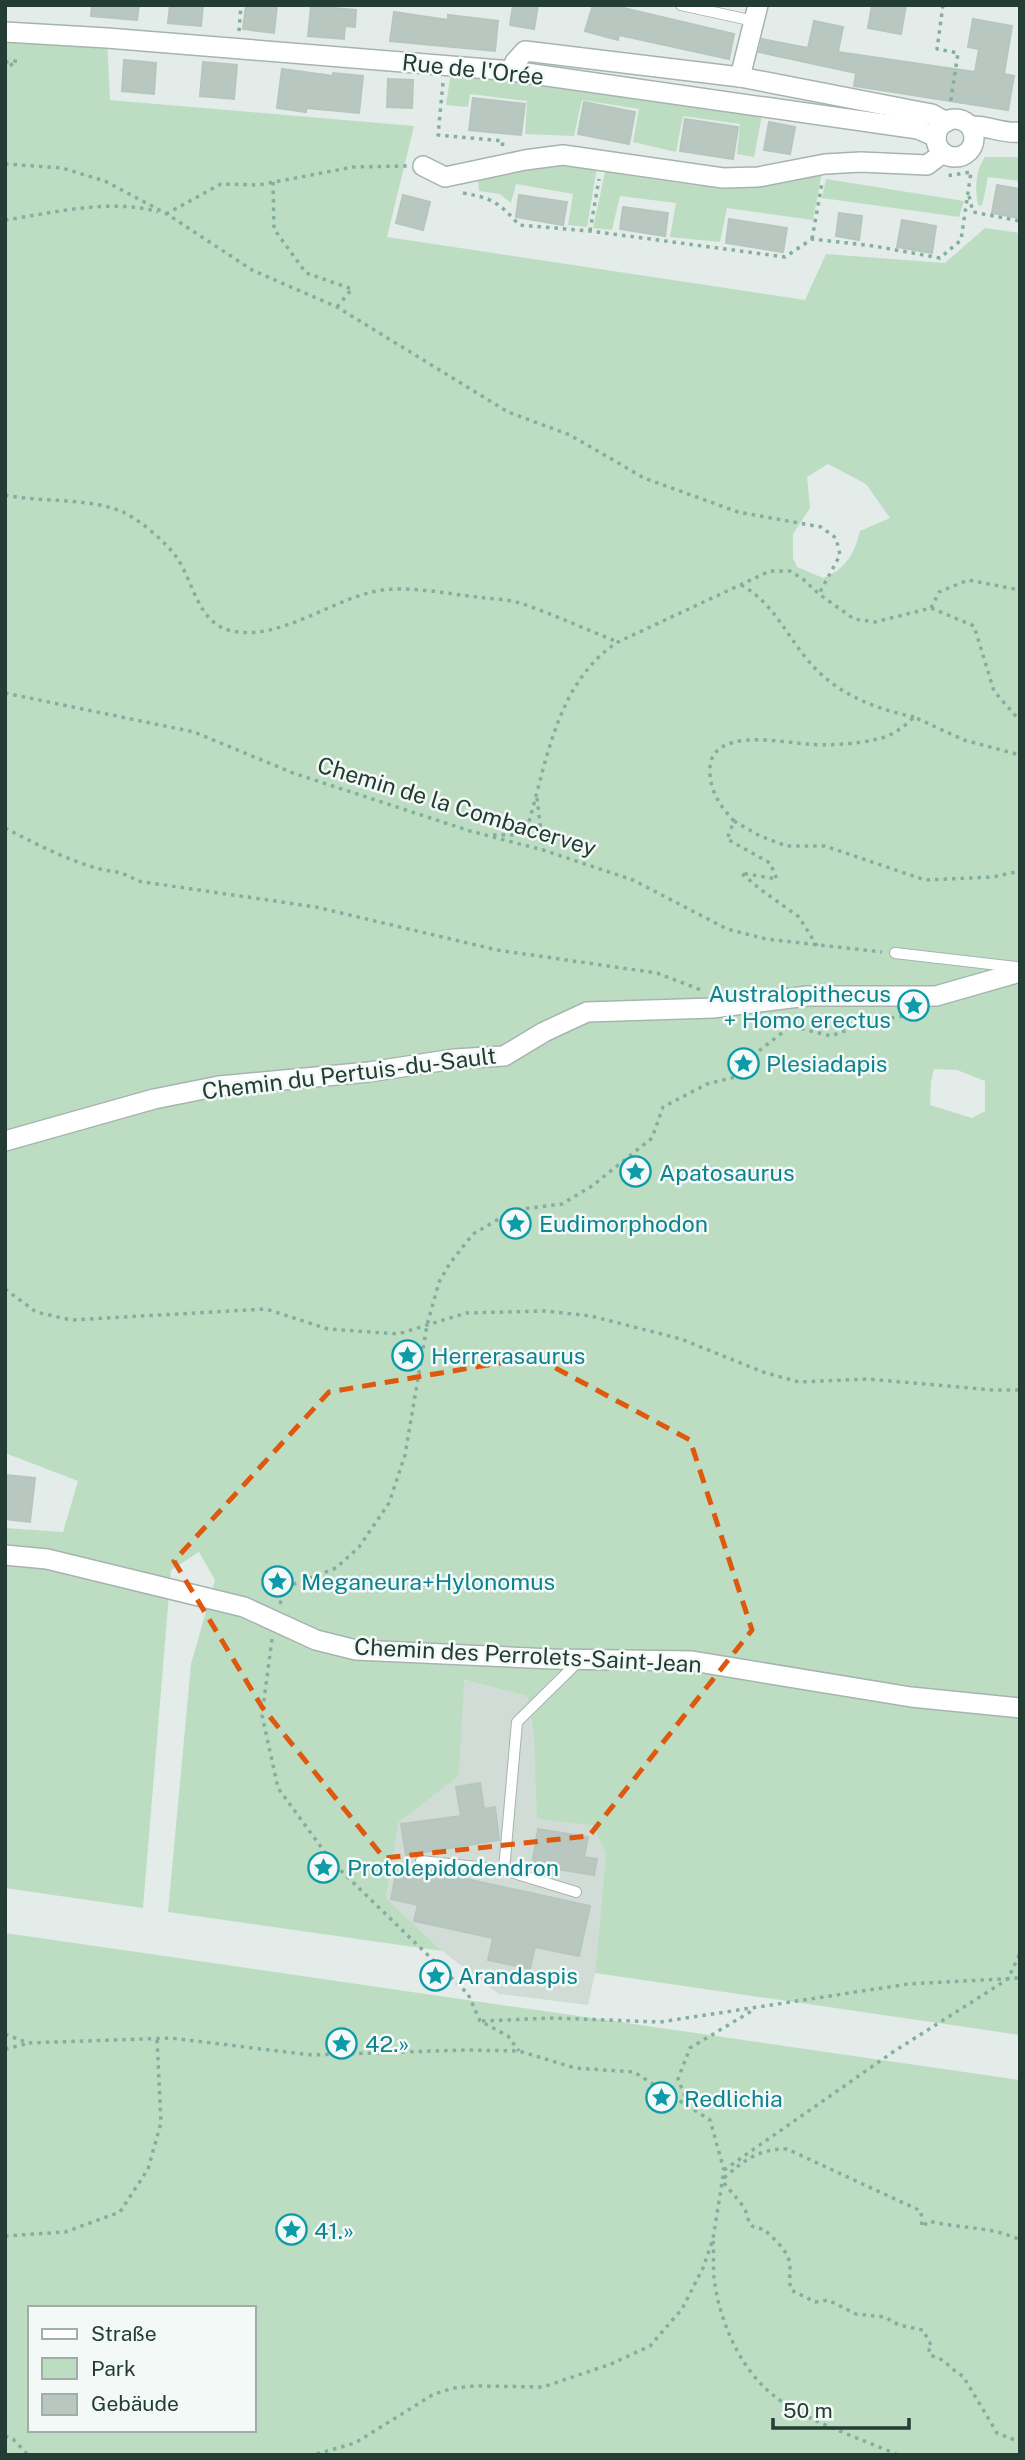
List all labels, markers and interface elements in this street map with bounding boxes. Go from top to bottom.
street label: Rue de l'Orée [401,48,545,90]
street label: Chemin de la Combacervey [314,751,600,861]
place label: Australopithecus + Homo erectus [708,980,891,1033]
place icon: Australopithecus + Homo erectus [897,989,931,1023]
street label: Chemin du Pertuis-du-Sault [200,1042,498,1104]
place icon: Plesiadapis [726,1046,760,1080]
place label: Plesiadapis [766,1050,888,1077]
place icon: Apatosaurus [619,1155,653,1189]
place label: Apatosaurus [659,1159,795,1186]
place icon: Eudimorphodon [499,1206,533,1240]
place label: Eudimorphodon [539,1210,708,1237]
place icon: Herrerasaurus [391,1338,425,1372]
place label: Herrerasaurus [431,1342,585,1369]
place icon: Meganeura+Hylonomus [261,1564,295,1598]
place label: Meganeura+Hylonomus [301,1568,555,1595]
street label: Chemin des Perrolets-Saint-Jean [354,1632,702,1678]
place icon: Protolepidodendron [307,1850,341,1884]
place label: Protolepidodendron [347,1854,559,1881]
place icon: Arandaspis [418,1958,452,1992]
place label: Arandaspis [458,1962,578,1989]
place icon: 42.» [325,2026,359,2060]
place label: 42.» [365,2030,409,2057]
place icon: Redlichia [644,2081,678,2115]
place label: Redlichia [684,2085,783,2112]
place icon: 41.» [274,2213,308,2247]
place label: 41.» [314,2217,354,2244]
legend [28,2306,256,2432]
text: Straße [91,2321,157,2346]
text: Park [91,2356,136,2381]
scale bar [773,2386,909,2430]
text: Gebäude [91,2391,179,2416]
text: 50 m [783,2398,833,2423]

